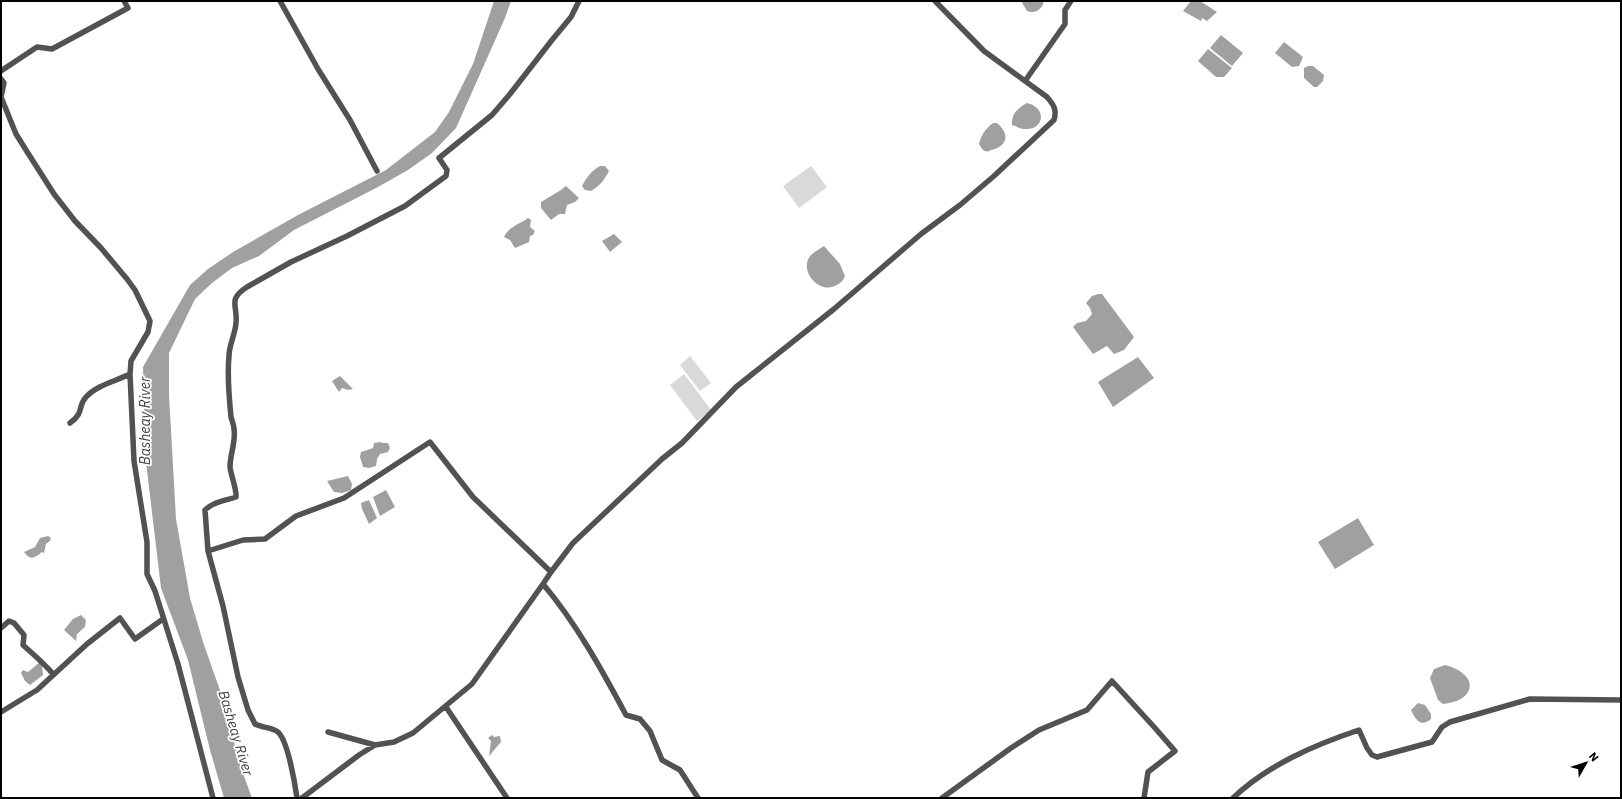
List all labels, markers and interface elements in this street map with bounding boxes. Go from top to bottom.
water label: Basheay River [136,376,154,465]
water label: Basheay River [215,688,258,779]
north arrow [1566,743,1606,783]
text: N [1586,749,1602,764]

